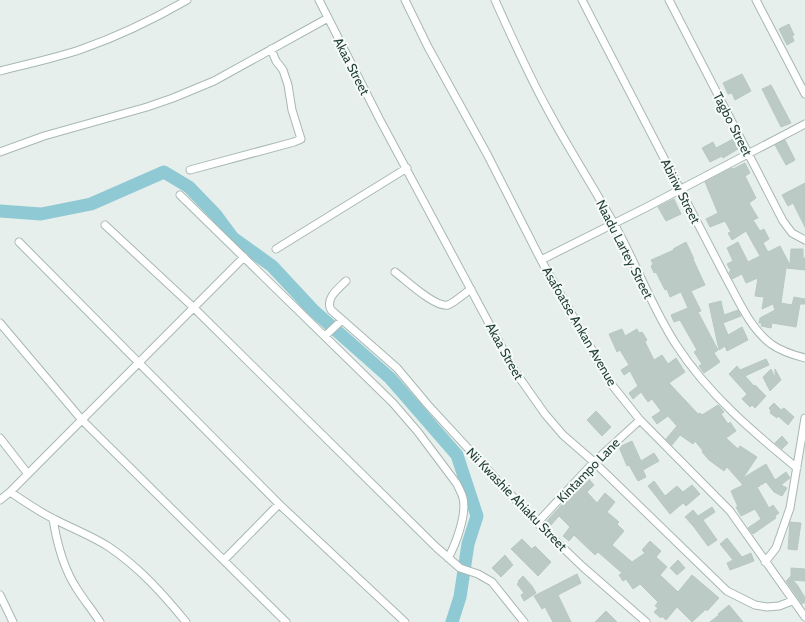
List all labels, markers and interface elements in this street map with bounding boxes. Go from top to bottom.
street label: Akaa Street [331,34,374,98]
street label: Tagbo Street [710,89,756,159]
street label: Abiriw Street [658,156,704,227]
street label: Naadu Lartey Street [593,197,657,302]
street label: Asafoatse Ankan Avenue [539,264,621,389]
street label: Akaa Street [483,320,527,383]
street label: Kintampo Lane [553,434,623,506]
street label: Nii Kwashie Ahiaku Street [463,444,571,555]

